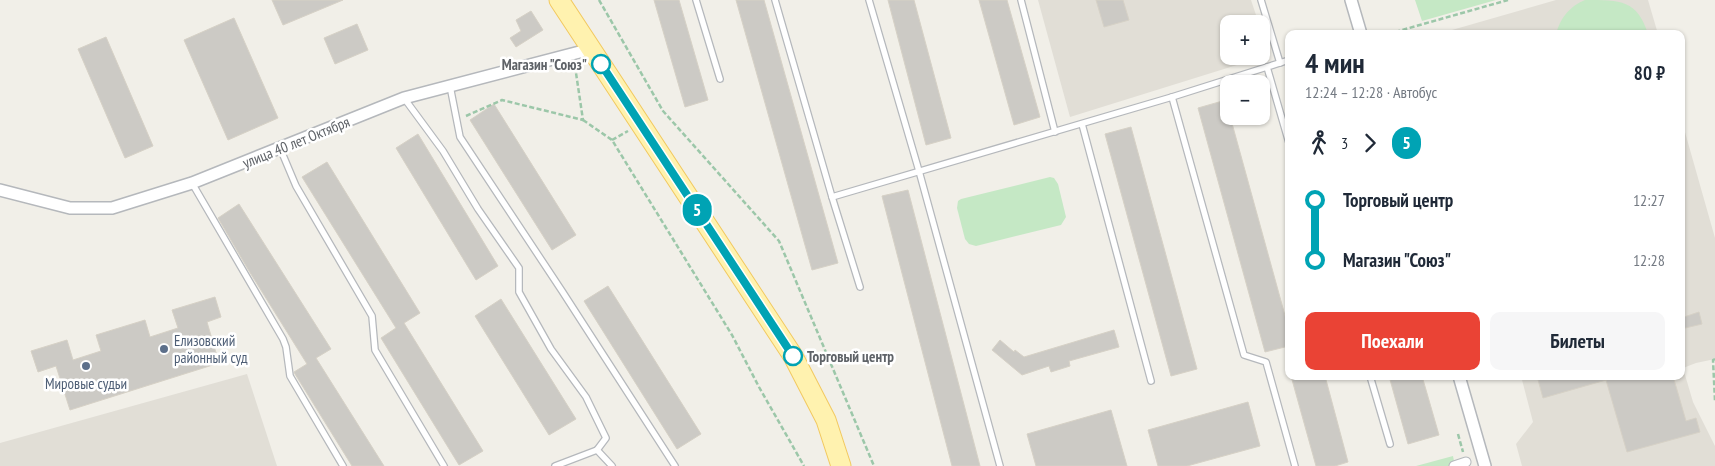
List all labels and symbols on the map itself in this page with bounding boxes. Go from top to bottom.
marker: Магазин "Союз" [591,54,611,74]
place label: Магазин "Союз" [502,55,587,74]
street label: улица 40 лет Октября [240,112,353,172]
line badge: 5 [681,194,713,226]
place label: Елизовский районный суд [174,331,248,367]
marker: Елизовский районный суд [158,343,170,355]
marker: Торговый центр [783,346,803,366]
place label: Торговый центр [807,347,894,366]
marker: Мировые судьи [80,360,92,372]
place label: Мировые судьи [45,374,127,393]

